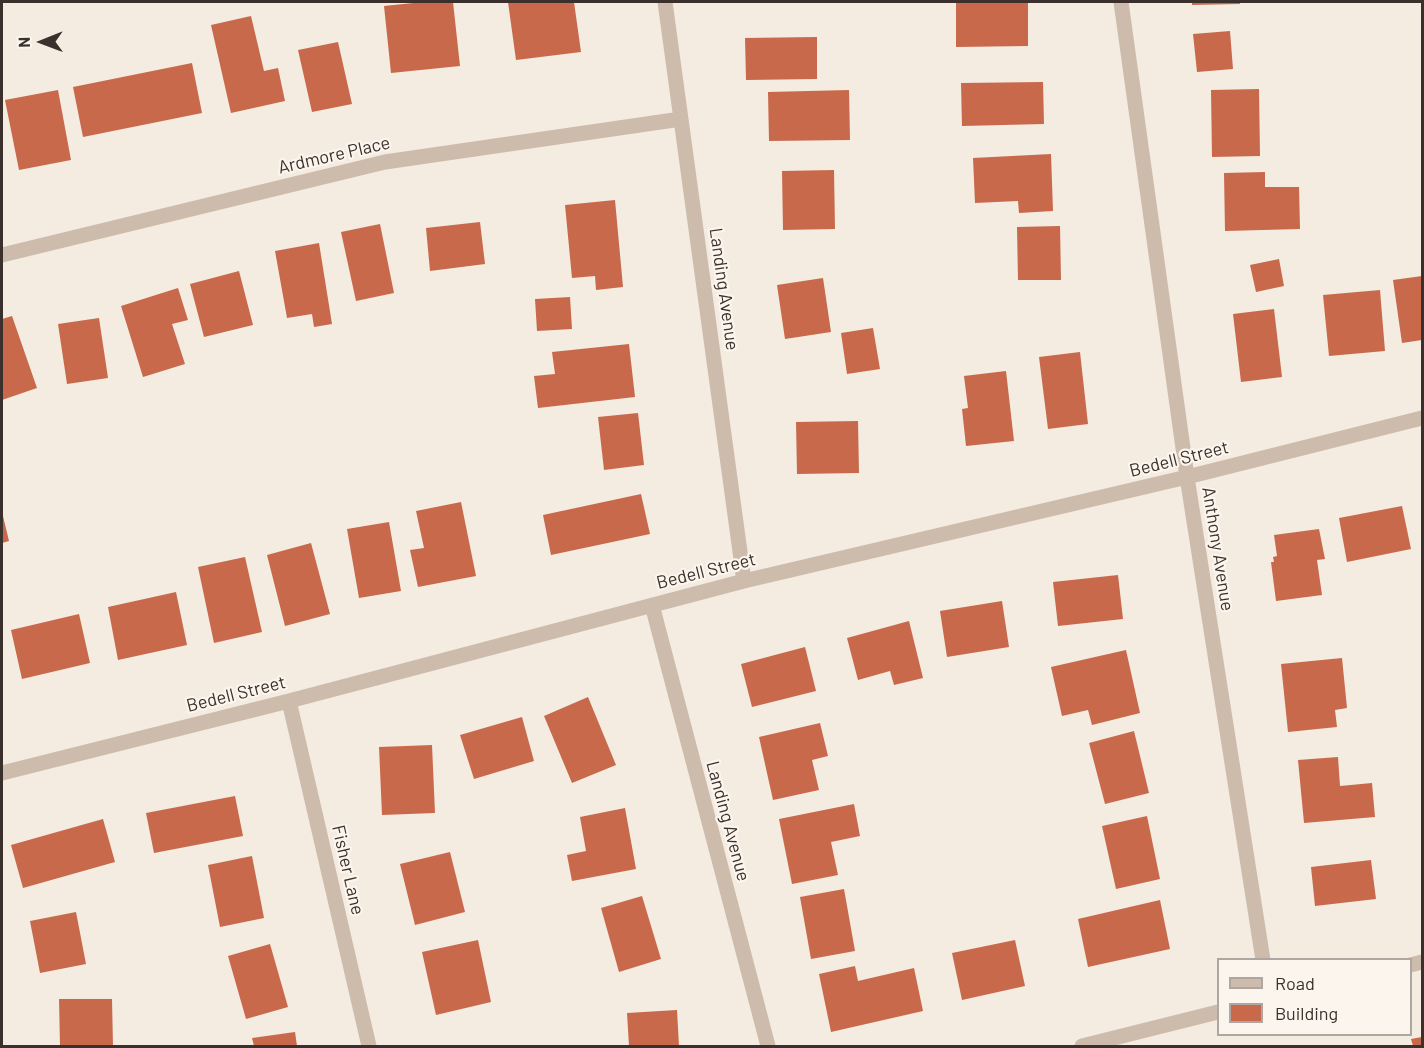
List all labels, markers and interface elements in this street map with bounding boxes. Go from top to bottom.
north arrow [12,12,72,72]
text: N [14,37,33,48]
street label: Ardmore Place [276,132,392,178]
street label: Landing Avenue [705,226,743,352]
street label: Bedell Street [1127,436,1231,482]
street label: Anthony Avenue [1198,485,1238,613]
street label: Bedell Street [654,548,758,594]
street label: Bedell Street [184,671,288,717]
street label: Landing Avenue [702,759,754,883]
street label: Fisher Lane [327,823,369,917]
legend [1217,958,1412,1036]
text: Road [1275,972,1315,994]
text: Building [1275,1002,1338,1024]

